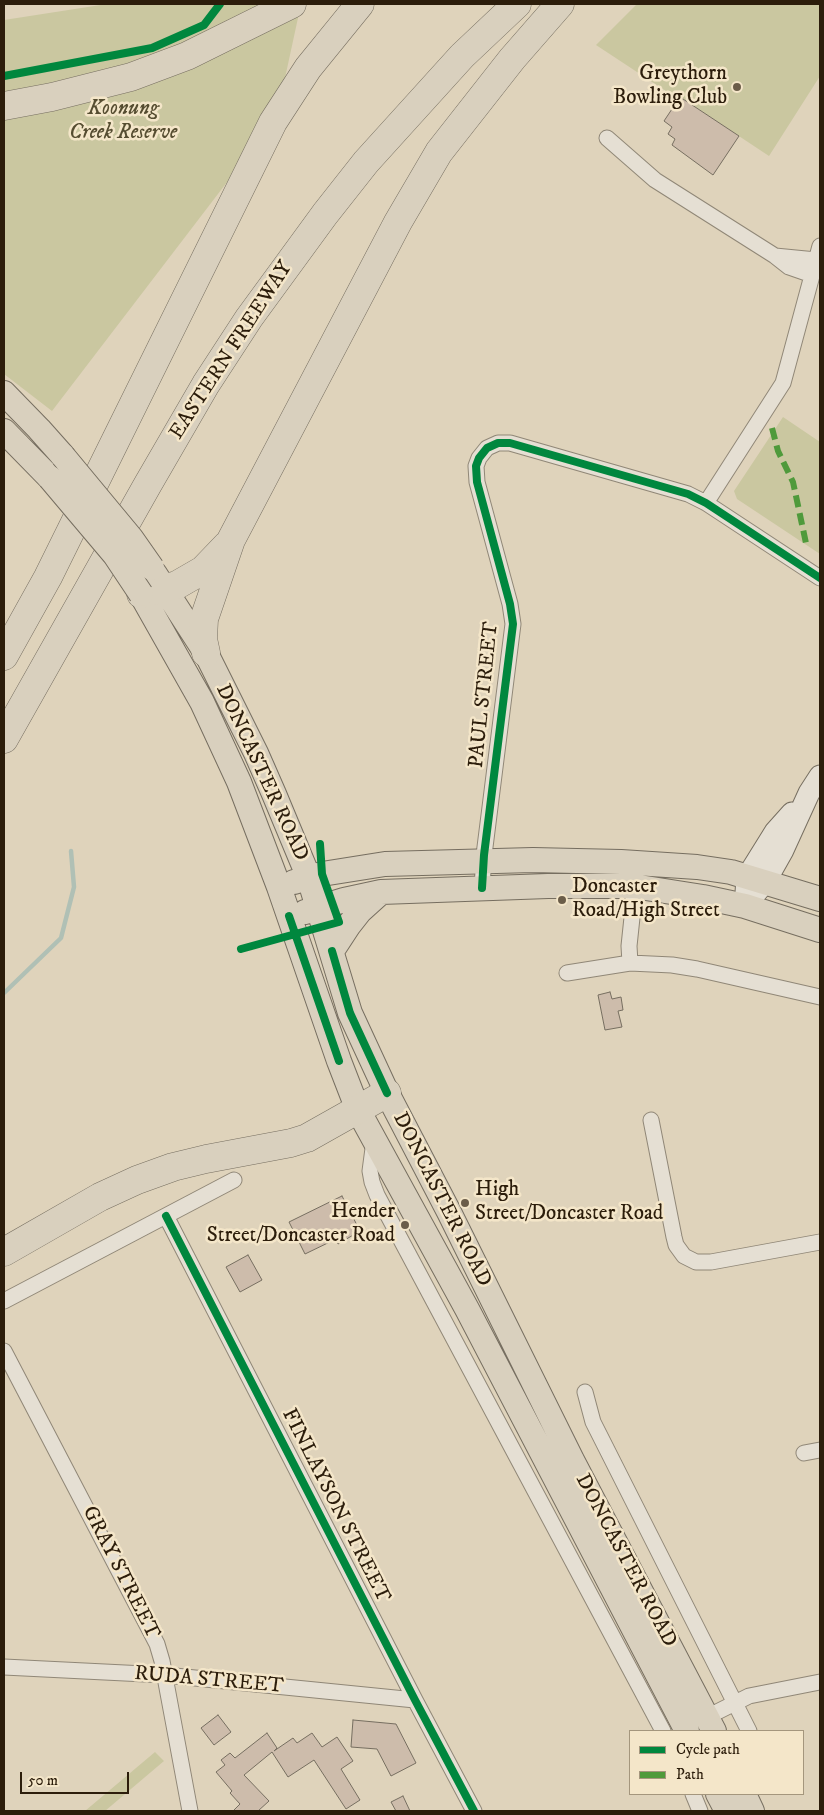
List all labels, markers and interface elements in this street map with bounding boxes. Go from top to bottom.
place label: Greythorn Bowling Club [613,62,727,112]
marker: Greythorn Bowling Club [731,81,743,93]
park label: Koonung Creek Reserve [69,97,177,147]
street label: EASTERN FREEWAY [165,257,299,445]
street label: PAUL STREET [465,621,505,769]
street label: DONCASTER ROAD [209,680,313,866]
place label: Doncaster Road/High Street [572,875,720,925]
marker: Doncaster Road/High Street [556,894,568,906]
street label: DONCASTER ROAD [386,1109,496,1291]
place label: High Street/Doncaster Road [475,1178,663,1228]
marker: High Street/Doncaster Road [459,1197,471,1209]
place label: Hender Street/Doncaster Road [207,1200,395,1250]
marker: Hender Street/Doncaster Road [399,1219,411,1231]
street label: FINLAYSON STREET [275,1405,395,1607]
street label: DONCASTER ROAD [569,1470,681,1652]
street label: GRAY STREET [76,1502,164,1644]
street label: RUDA STREET [133,1662,285,1700]
legend [629,1730,804,1795]
text: Cycle path [676,1740,740,1759]
scale bar [22,1762,131,1794]
text: Path [676,1765,704,1784]
text: 50 m [28,1771,58,1790]

